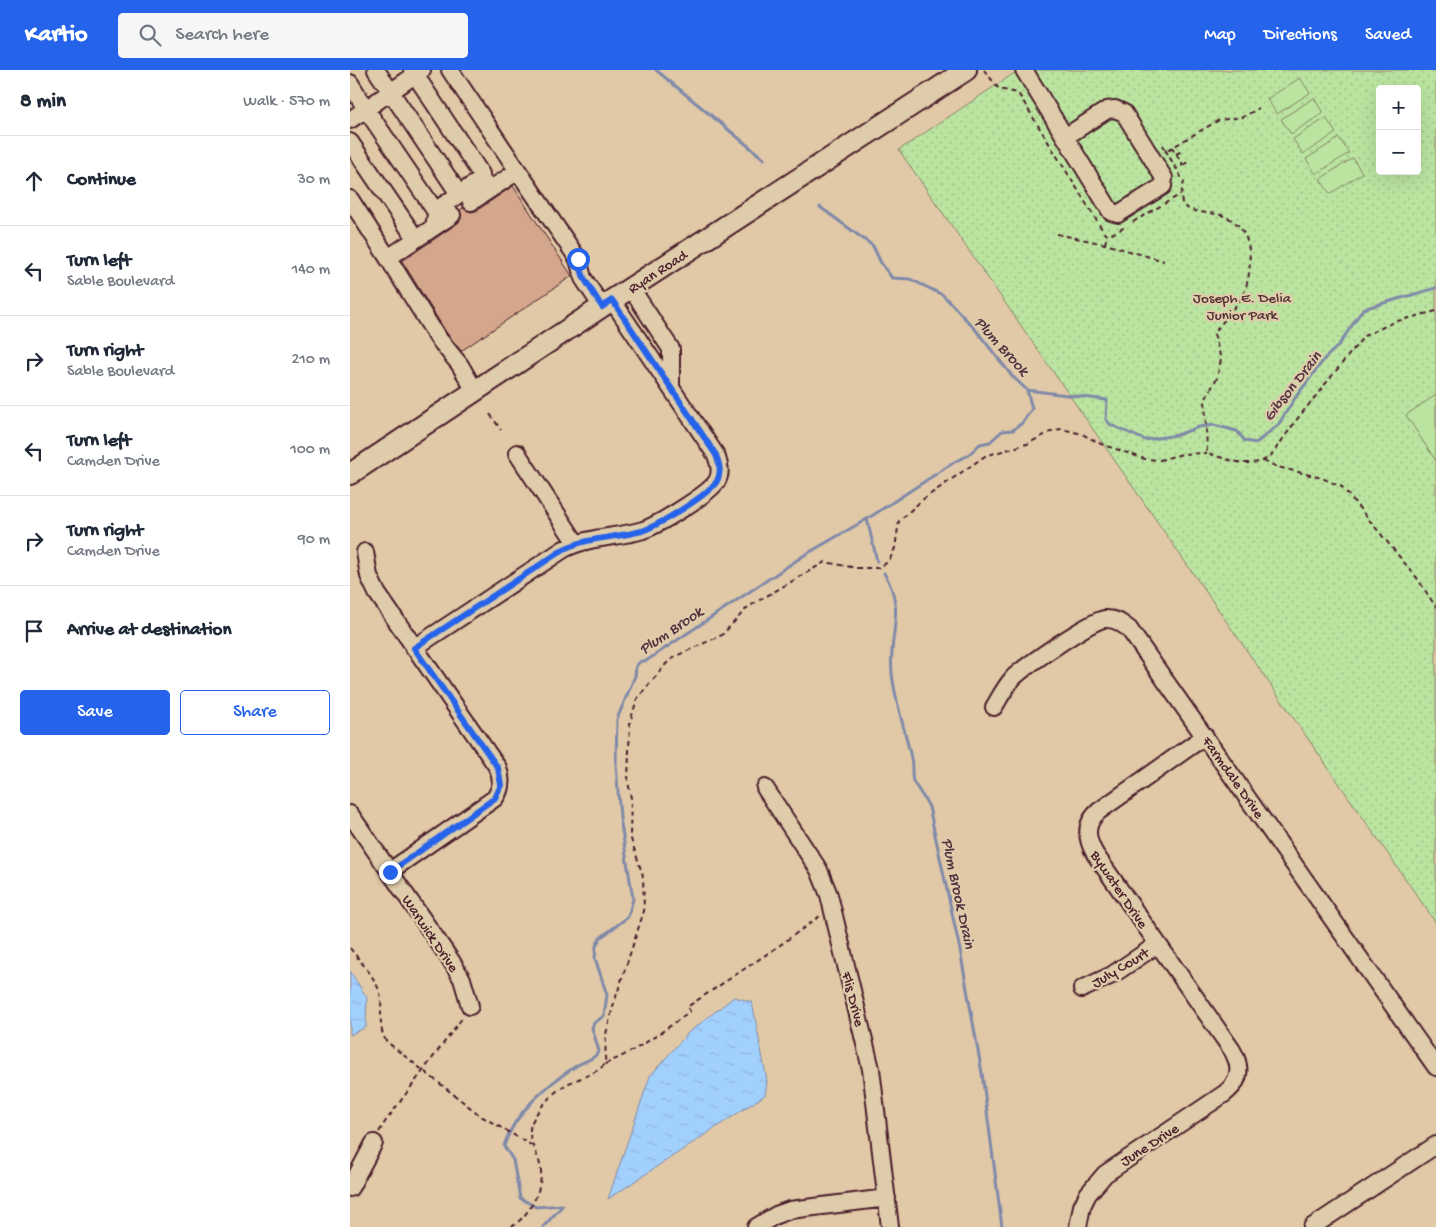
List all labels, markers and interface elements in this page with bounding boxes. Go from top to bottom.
search box [118,13,468,58]
text: Kartio [25,21,88,50]
icon: search [136,21,164,49]
text: Search here [176,24,269,47]
text: Map [1204,25,1236,46]
text: Directions [1264,25,1337,46]
text: Saved [1365,25,1411,46]
map controls [1376,85,1421,175]
button: + [1376,85,1421,130]
text: 8 min [20,90,66,115]
text: Walk · 570 m [243,93,330,112]
button: − [1376,130,1421,175]
icon: ahead [20,167,48,195]
text: Continue [67,169,136,192]
text: 30 m [297,171,330,190]
street label: Ryan Road [625,246,692,298]
route start [567,248,590,271]
text: Turn left [67,250,131,273]
icon: left [20,257,48,285]
text: 140 m [292,261,330,280]
text: Sable Boulevard [67,273,174,292]
park label: Joseph E. Delia Junior Park [1193,290,1292,325]
water label: Plum Brook [969,314,1033,382]
text: Turn right [67,340,143,363]
icon: right [20,347,48,375]
water label: Gibson Drain [1261,348,1327,426]
text: 210 m [291,351,330,370]
text: Sable Boulevard [67,363,174,382]
text: Turn left [67,430,131,453]
icon: left [20,437,48,465]
text: 100 m [290,441,330,460]
text: Camden Drive [67,453,160,472]
text: Turn right [67,520,143,543]
icon: right [20,527,48,555]
text: 90 m [298,531,330,550]
text: Camden Drive [67,543,160,562]
water label: Plum Brook [637,603,709,660]
icon: arrive [20,617,48,645]
text: Arrive at destination [67,619,231,642]
button: Save [20,690,170,735]
button: Share [180,690,330,735]
street label: Farmdale Drive [1197,733,1268,823]
water label: Plum Brook Drain [936,837,978,951]
street label: Bywater Drive [1085,847,1151,933]
route end [379,861,402,884]
street label: Warwick Drive [397,892,462,976]
street label: July Court [1089,944,1155,993]
street label: Flis Drive [836,969,868,1029]
street label: June Drive [1117,1120,1183,1171]

